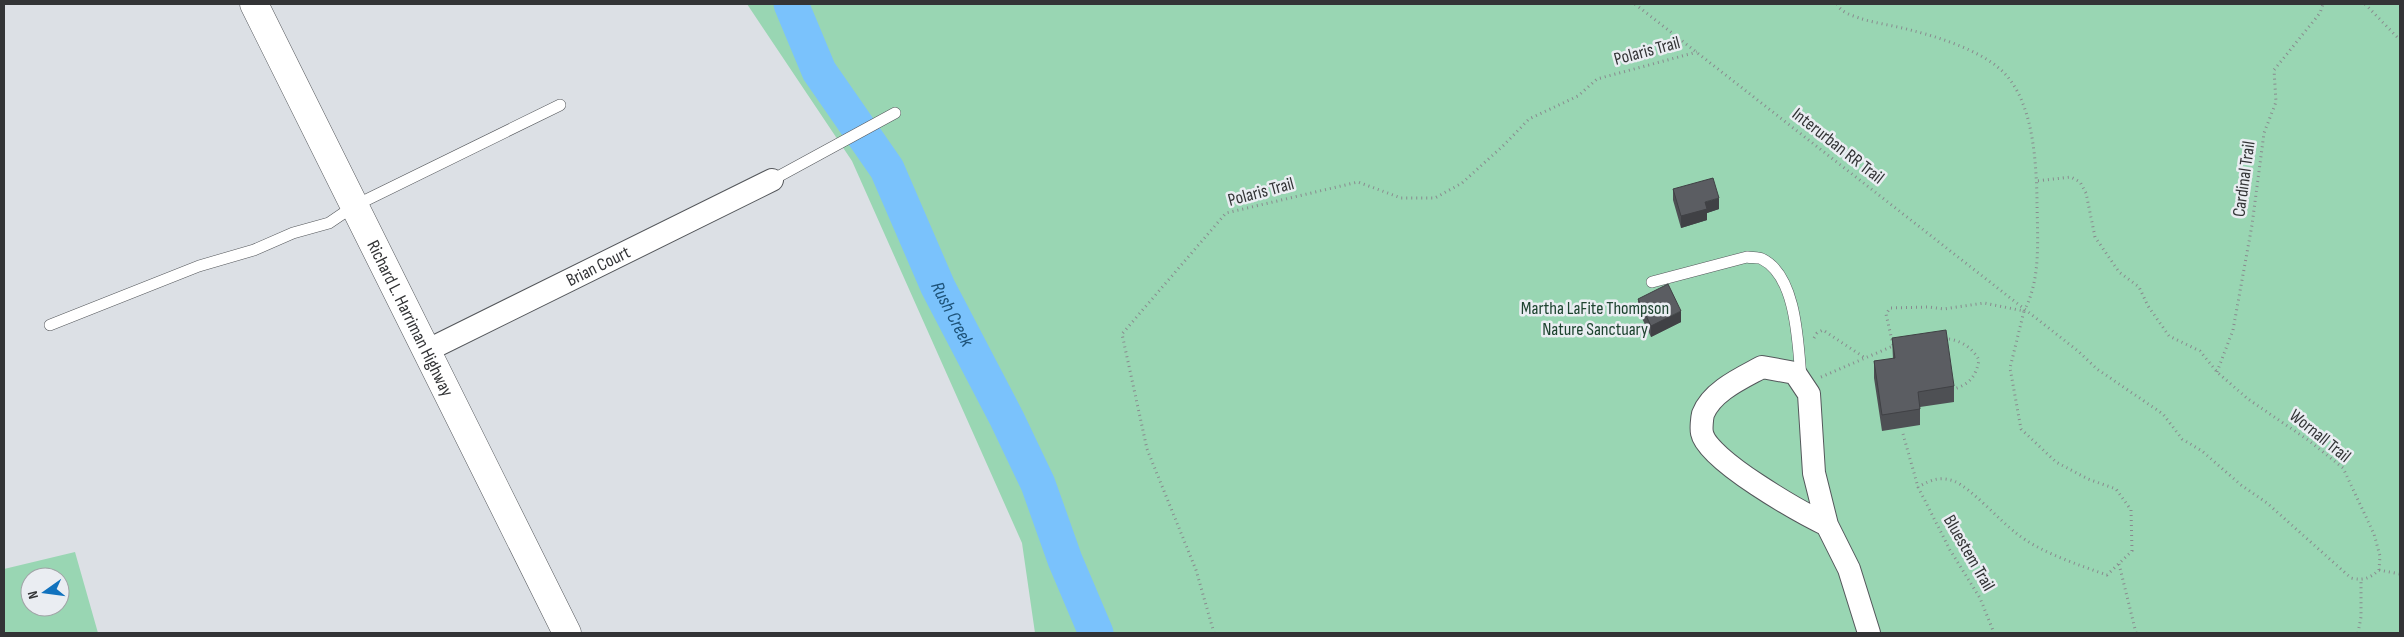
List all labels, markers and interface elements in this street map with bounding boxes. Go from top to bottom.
street label: Polaris Trail [1612,32,1682,70]
street label: Interurban RR Trail [1788,104,1888,188]
street label: Cardinal Trail [2228,140,2260,218]
street label: Polaris Trail [1226,173,1296,211]
street label: Richard L. Harriman Highway [363,237,458,400]
street label: Brian Court [563,241,634,291]
water label: Rush Creek [926,278,979,351]
park label: Martha LaFite Thompson Nature Sanctuary [1521,298,1669,340]
street label: Wornall Trail [2285,405,2355,467]
street label: Bluestem Trail [1939,511,1999,595]
north arrow [20,567,70,617]
text: N [24,589,42,601]

